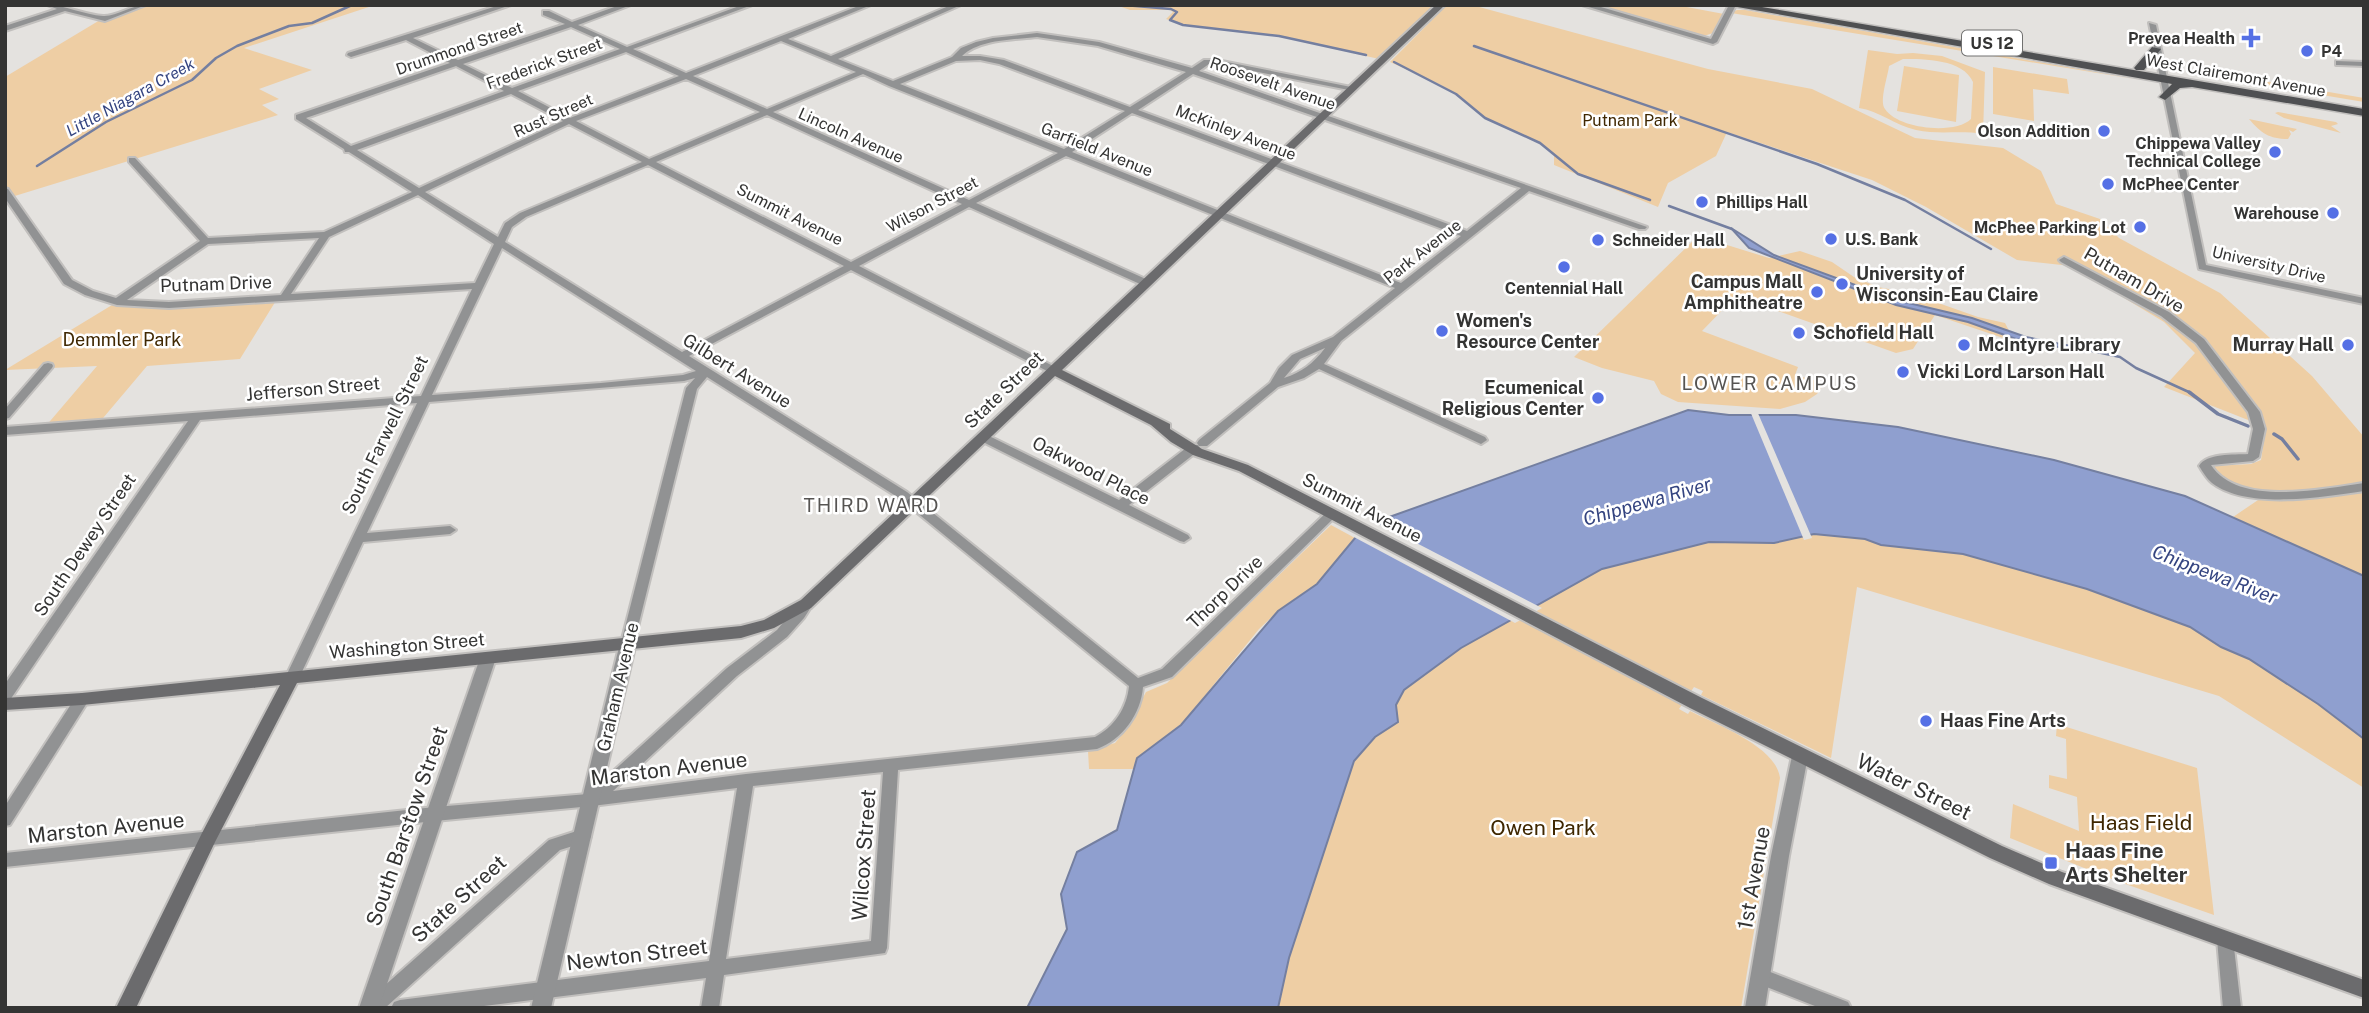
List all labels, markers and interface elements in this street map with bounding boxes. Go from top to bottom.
street label: Drummond Street [393,18,525,79]
marker: Prevea Health [2241,28,2261,48]
place label: Prevea Health [2128,29,2235,48]
road number: US 12 [1962,31,2022,56]
street label: Frederick Street [484,34,605,93]
place label: P4 [2321,42,2342,61]
marker: P4 [2299,43,2315,59]
street label: West Clairemont Avenue [2144,50,2327,101]
street label: Roosevelt Avenue [1207,53,1338,114]
water label: Little Niagara Creek [63,54,198,141]
street label: Rust Street [511,90,596,141]
street label: McKinley Avenue [1173,101,1299,164]
street label: Lincoln Avenue [795,104,906,167]
park label: Putnam Park [1582,111,1678,130]
street label: Garfield Avenue [1038,118,1155,181]
place label: Olson Addition [1977,122,2090,141]
marker: Olson Addition [2096,123,2112,139]
place label: Chippewa Valley Technical College [2126,134,2261,171]
marker: Chippewa Valley Technical College [2267,144,2283,160]
street label: Wilson Street [883,172,981,237]
place label: McPhee Center [2122,175,2239,194]
marker: McPhee Center [2100,176,2116,192]
street label: Summit Avenue [733,179,846,249]
place label: Phillips Hall [1716,193,1808,212]
marker: Phillips Hall [1694,194,1710,210]
place label: Warehouse [2234,204,2319,223]
marker: Warehouse [2325,205,2341,221]
street label: Park Avenue [1380,215,1465,287]
place label: McPhee Parking Lot [1974,218,2126,237]
marker: McPhee Parking Lot [2132,219,2148,235]
place label: U.S. Bank [1845,230,1918,249]
place label: Schneider Hall [1612,231,1725,250]
marker: U.S. Bank [1823,231,1839,247]
marker: Schneider Hall [1590,232,1606,248]
street label: Putnam Drive [2080,242,2188,317]
street label: University Drive [2210,242,2328,287]
marker: Centennial Hall [1556,259,1572,275]
place label: University of Wisconsin-Eau Claire [1856,263,2039,305]
street label: Putnam Drive [160,271,272,296]
place label: Campus Mall Amphitheatre [1684,271,1803,313]
marker: University of Wisconsin-Eau Claire [1834,276,1850,292]
place label: Centennial Hall [1505,279,1623,298]
marker: Campus Mall Amphitheatre [1809,284,1825,300]
place label: Women's Resource Center [1456,310,1600,352]
place label: Schofield Hall [1813,322,1934,343]
marker: Women's Resource Center [1434,323,1450,339]
marker: Schofield Hall [1791,325,1807,341]
park label: Demmler Park [63,329,181,350]
street label: Gilbert Avenue [679,329,795,412]
place label: McIntyre Library [1978,334,2121,355]
place label: Murray Hall [2233,334,2334,355]
marker: McIntyre Library [1956,337,1972,353]
marker: Murray Hall [2340,337,2356,353]
street label: State Street [960,347,1048,433]
street label: South Farwell Street [337,352,432,517]
place label: Vicki Lord Larson Hall [1917,361,2105,382]
marker: Vicki Lord Larson Hall [1895,364,1911,380]
street label: Jefferson Street [245,372,381,405]
district label: LOWER CAMPUS [1681,372,1859,394]
place label: Ecumenical Religious Center [1442,377,1585,419]
marker: Ecumenical Religious Center [1590,390,1606,406]
street label: Oakwood Place [1029,432,1154,509]
street label: Summit Avenue [1299,468,1426,547]
street label: South Dewey Street [29,469,140,620]
water label: Chippewa River [1580,472,1714,530]
district label: THIRD WARD [804,494,940,516]
water label: Chippewa River [2149,540,2281,608]
street label: Thorp Drive [1183,551,1267,633]
street label: Graham Avenue [592,620,643,754]
street label: Washington Street [328,628,486,663]
place label: Haas Fine Arts [1940,710,2066,731]
marker: Haas Fine Arts [1918,713,1934,729]
street label: South Barstow Street [361,722,453,929]
street label: Marston Avenue [589,746,749,791]
street label: Water Street [1853,748,1976,825]
street label: Wilcox Street [846,788,881,922]
street label: Marston Avenue [26,807,186,848]
park label: Haas Field [2090,810,2192,835]
park label: Owen Park [1490,815,1596,840]
street label: 1st Avenue [1732,824,1775,931]
place label: Haas Fine Arts Shelter [2065,838,2188,887]
street label: State Street [406,850,511,948]
marker: Haas Fine Arts Shelter [2043,855,2059,871]
street label: Newton Street [565,933,709,976]

